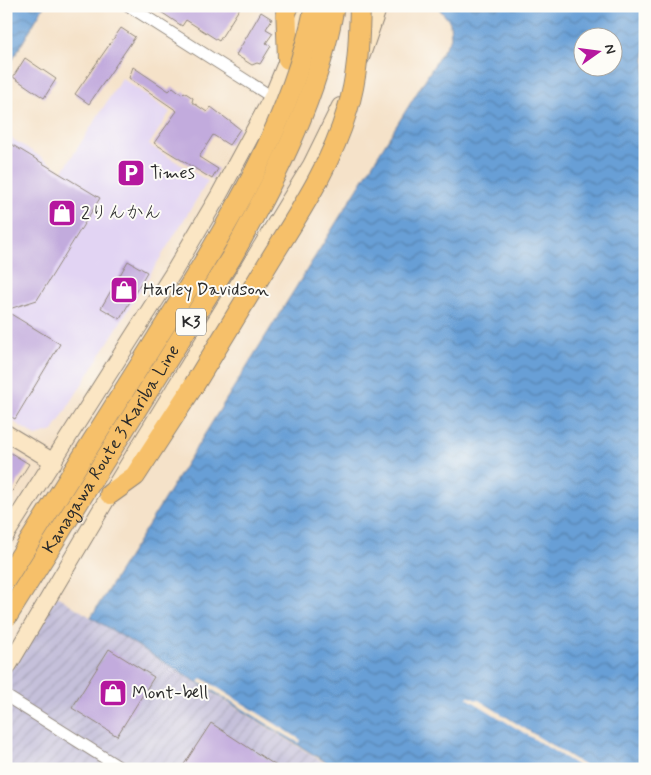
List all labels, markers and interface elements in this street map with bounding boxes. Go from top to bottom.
north arrow [574,28,624,78]
text: N [600,42,620,56]
parking icon: Times [116,158,146,188]
place label: Times [150,161,195,185]
shop icon: 2りんかん [47,198,77,228]
place label: 2りんかん [81,201,161,225]
shop icon: Harley Davidson [109,275,139,305]
place label: Harley Davidson [143,278,269,302]
road number: K3 [176,308,206,336]
street label: Kanagawa Route 3 Kariba Line [37,340,186,558]
shop icon: Mont-bell [98,678,128,708]
place label: Mont-bell [132,681,208,705]

